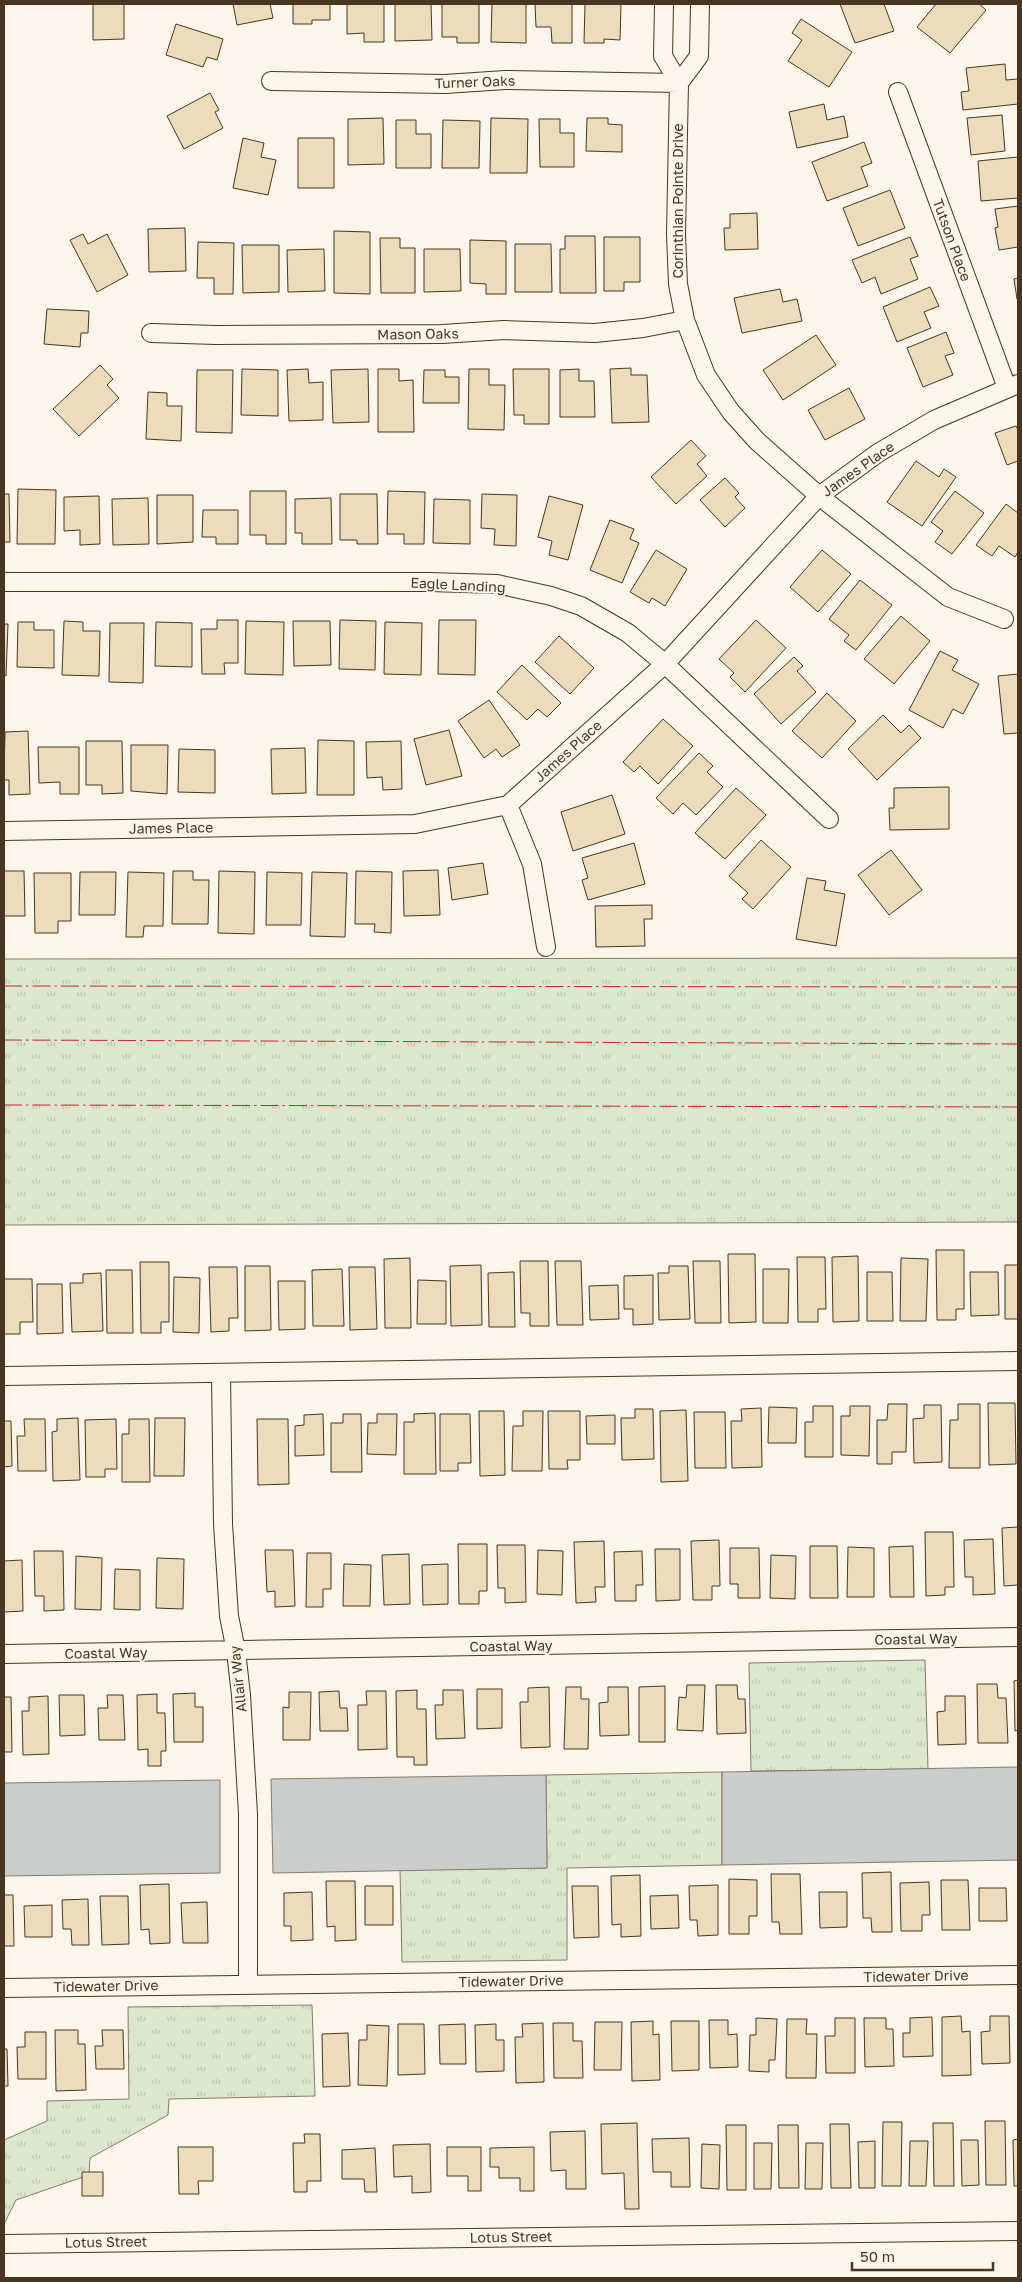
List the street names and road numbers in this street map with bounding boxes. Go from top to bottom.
street label: Turner Oaks [434,72,516,91]
street label: Corinthian Pointe Drive [669,123,686,279]
street label: Tutson Place [930,196,975,283]
street label: Mason Oaks [377,324,459,343]
street label: James Place [818,437,897,500]
street label: Eagle Landing [410,574,506,595]
street label: James Place [531,716,605,785]
street label: James Place [129,818,213,837]
street label: Coastal Way [874,1629,958,1648]
street label: Coastal Way [469,1636,553,1655]
street label: Coastal Way [64,1643,148,1662]
street label: Allair Way [226,1645,249,1713]
street label: Tidewater Drive [863,1966,969,1985]
street label: Tidewater Drive [458,1971,564,1990]
street label: Tidewater Drive [53,1976,159,1995]
street label: Lotus Street [470,2227,552,2246]
street label: Lotus Street [65,2232,147,2251]

